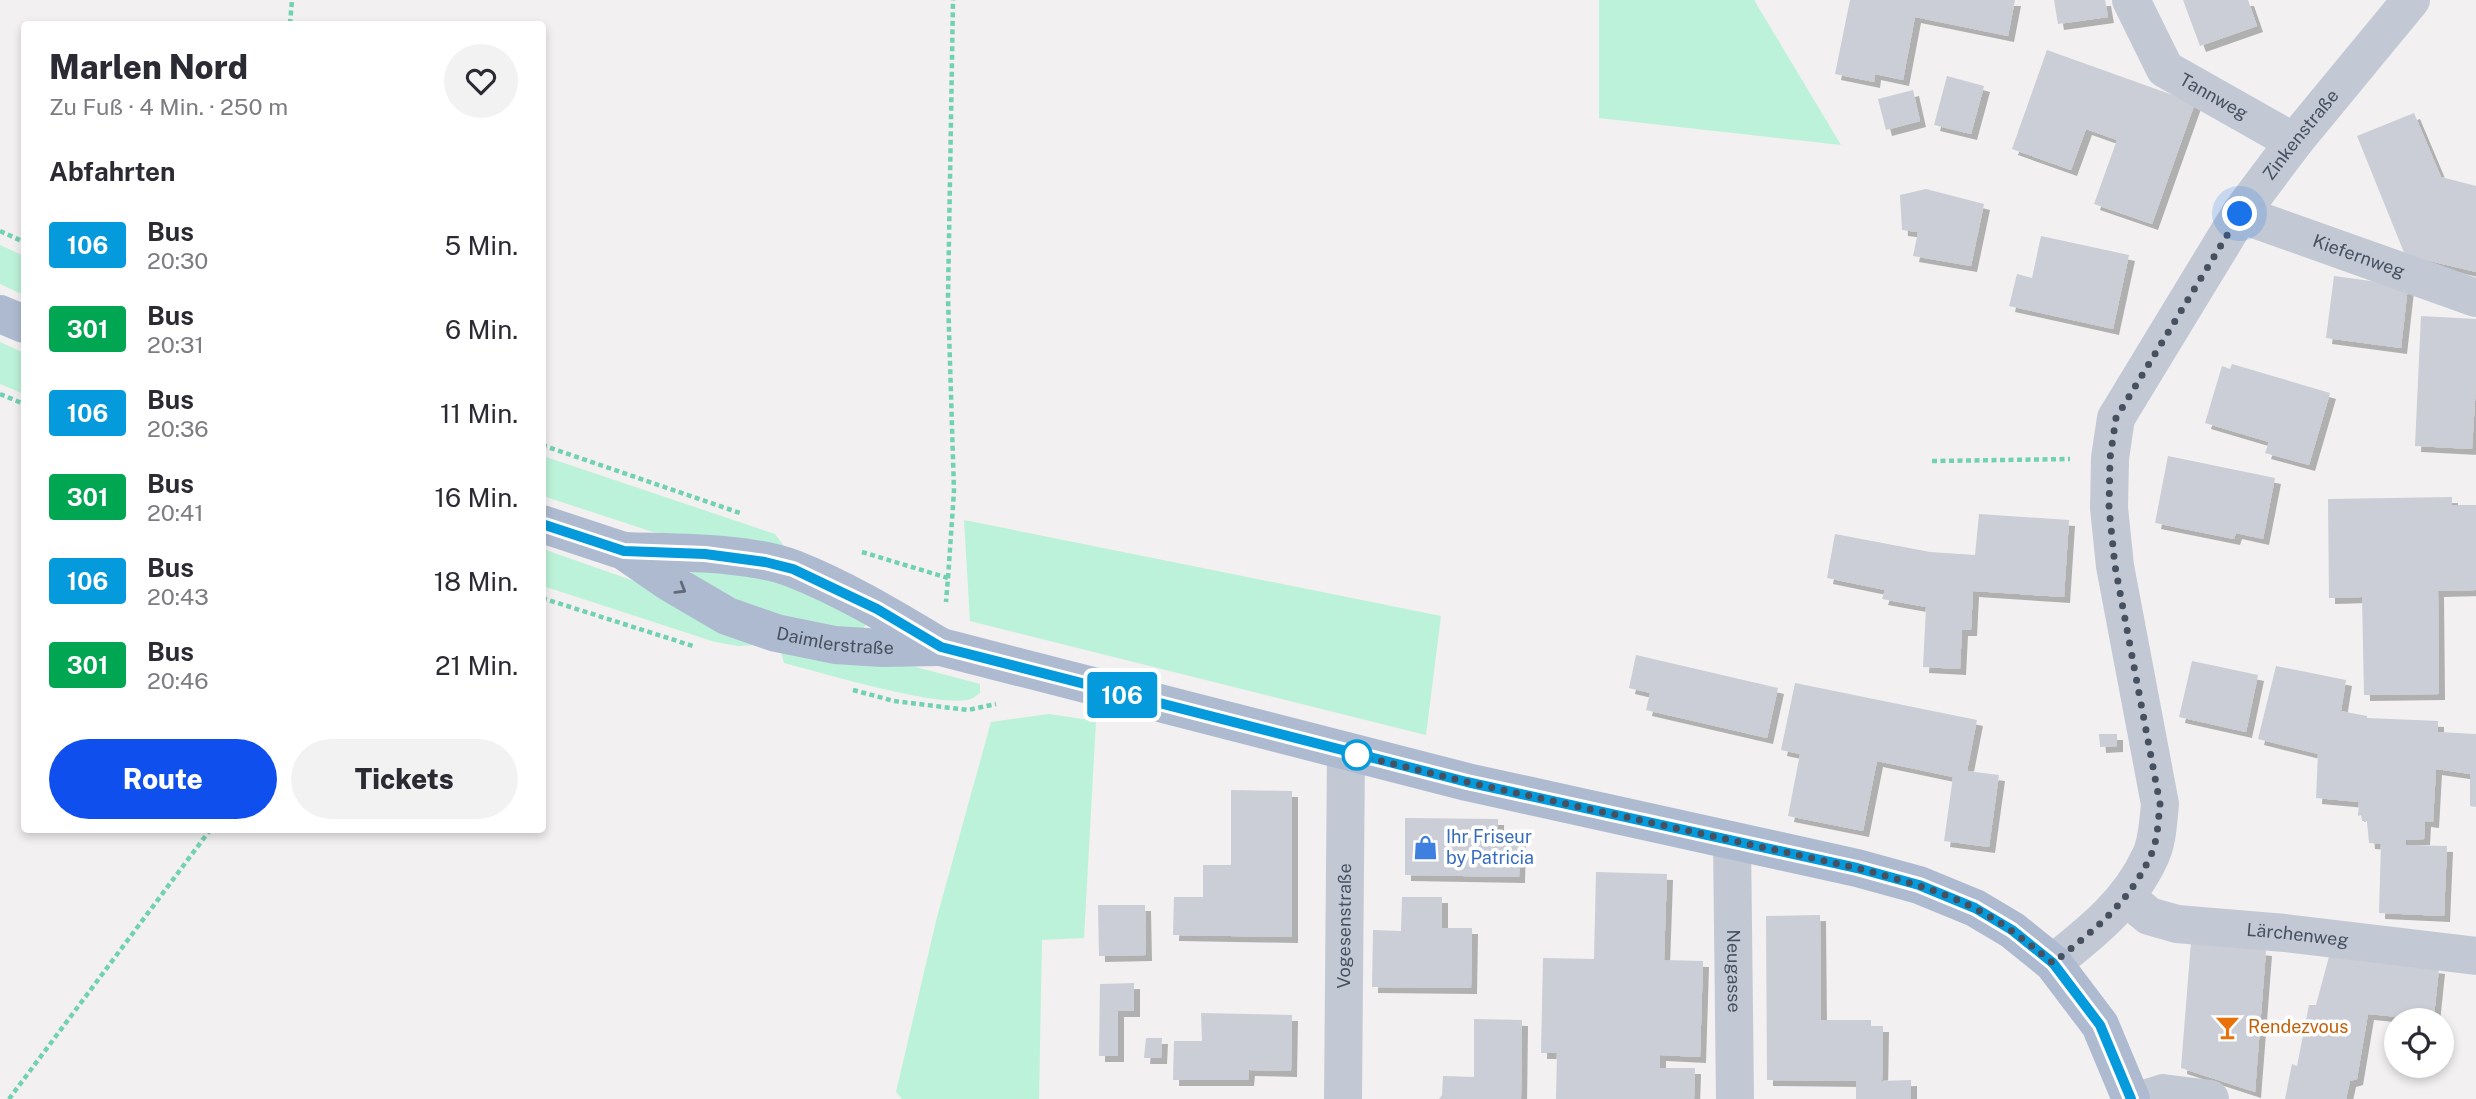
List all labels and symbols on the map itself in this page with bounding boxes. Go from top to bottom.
street label: Tannweg [2176,69,2252,124]
street label: Zinkenstraße [2258,85,2343,184]
your location [2222,196,2257,231]
street label: Kiefernweg [2310,230,2408,282]
one-way arrow [673,581,686,594]
street label: Daimlerstraße [775,622,894,658]
line badge: 106 [1082,672,1162,718]
unlabelled marker [1342,740,1372,770]
place label: Ihr Friseur by Patricia [1446,826,1534,868]
shop icon: Ihr Friseur by Patricia [1412,833,1440,861]
street label: Vogesenstraße [1333,863,1355,989]
street label: Lärchenweg [2246,919,2350,951]
street label: Neugasse [1723,929,1745,1013]
bar icon: Rendezvous [2214,1013,2242,1041]
place label: Rendezvous [2248,1016,2348,1037]

